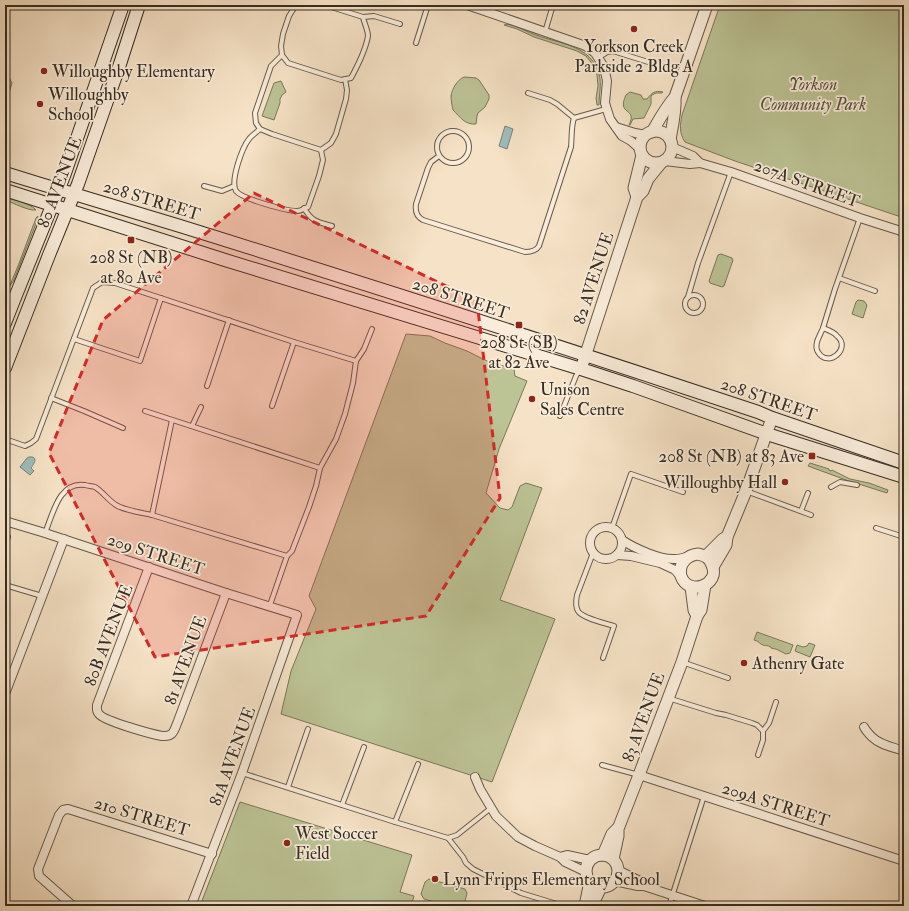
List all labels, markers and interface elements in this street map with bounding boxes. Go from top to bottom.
marker: Yorkson Creek Parkside 2 Bldg A [629,24,639,34]
place label: Yorkson Creek Parkside 2 Bldg A [575,36,694,77]
place label: Willoughby Elementary [51,61,215,83]
marker: Willoughby Elementary [39,66,49,76]
park label: Yorkson Community Park [760,74,866,115]
place label: Willoughby School [47,84,129,125]
marker: Willoughby School [35,99,45,109]
street label: 80 AVENUE [32,134,86,231]
street label: 207A STREET [751,155,863,212]
street label: 208 STREET [101,176,203,225]
street label: 82 AVENUE [569,229,618,327]
marker: 208 St (NB) at 80 Ave [126,235,136,245]
place label: 208 St (NB) at 80 Ave [89,247,173,288]
street label: 208 STREET [410,273,512,324]
marker: 208 St (SB) at 82 Ave [514,320,524,330]
place label: 208 St (SB) at 82 Ave [480,332,558,373]
street label: 208 STREET [718,373,820,426]
place label: Unison Sales Centre [540,379,624,420]
marker: Unison Sales Centre [527,394,537,404]
place label: 208 St (NB) at 83 Ave [659,446,804,467]
marker: 208 St (NB) at 83 Ave [807,451,817,461]
place label: Willoughby Hall [662,472,778,494]
marker: Willoughby Hall [780,477,790,487]
street label: 209 STREET [105,529,207,580]
street label: 80B AVENUE [79,581,137,689]
street label: 81 AVENUE [160,613,211,708]
place label: Athenry Gate [751,653,844,675]
marker: Athenry Gate [739,658,749,668]
street label: 83 AVENUE [618,670,669,765]
street label: 81A AVENUE [205,704,260,809]
street label: 209A STREET [719,777,833,832]
street label: 210 STREET [92,792,192,841]
place label: West Soccer Field [294,823,378,864]
marker: West Soccer Field [282,838,292,848]
place label: Lynn Fripps Elementary School [443,869,660,891]
marker: Lynn Fripps Elementary School [430,874,440,884]

